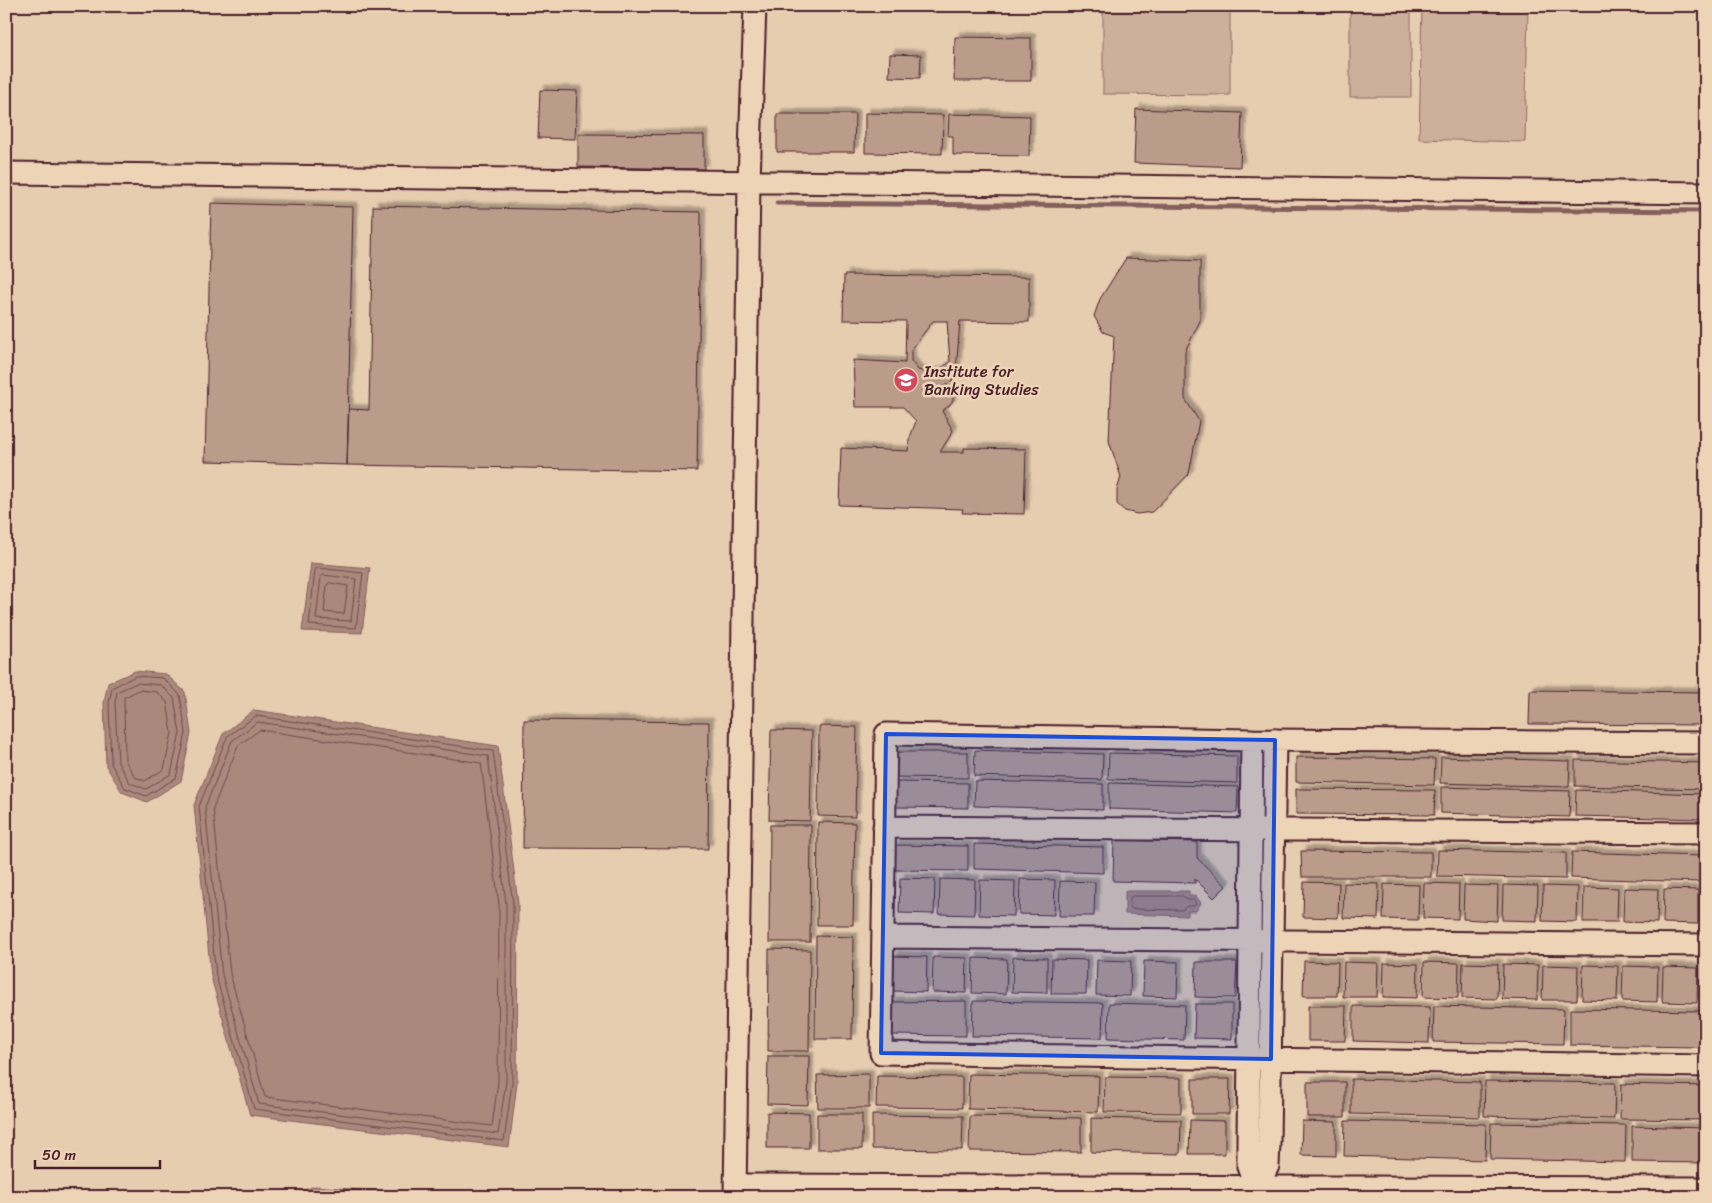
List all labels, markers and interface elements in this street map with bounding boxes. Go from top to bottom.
place label: Institute for Banking Studies [923,357,1039,404]
school or university icon: Institute for Banking Studies [893,367,919,393]
scale bar [35,1138,160,1170]
text: 50 m [42,1142,77,1168]

